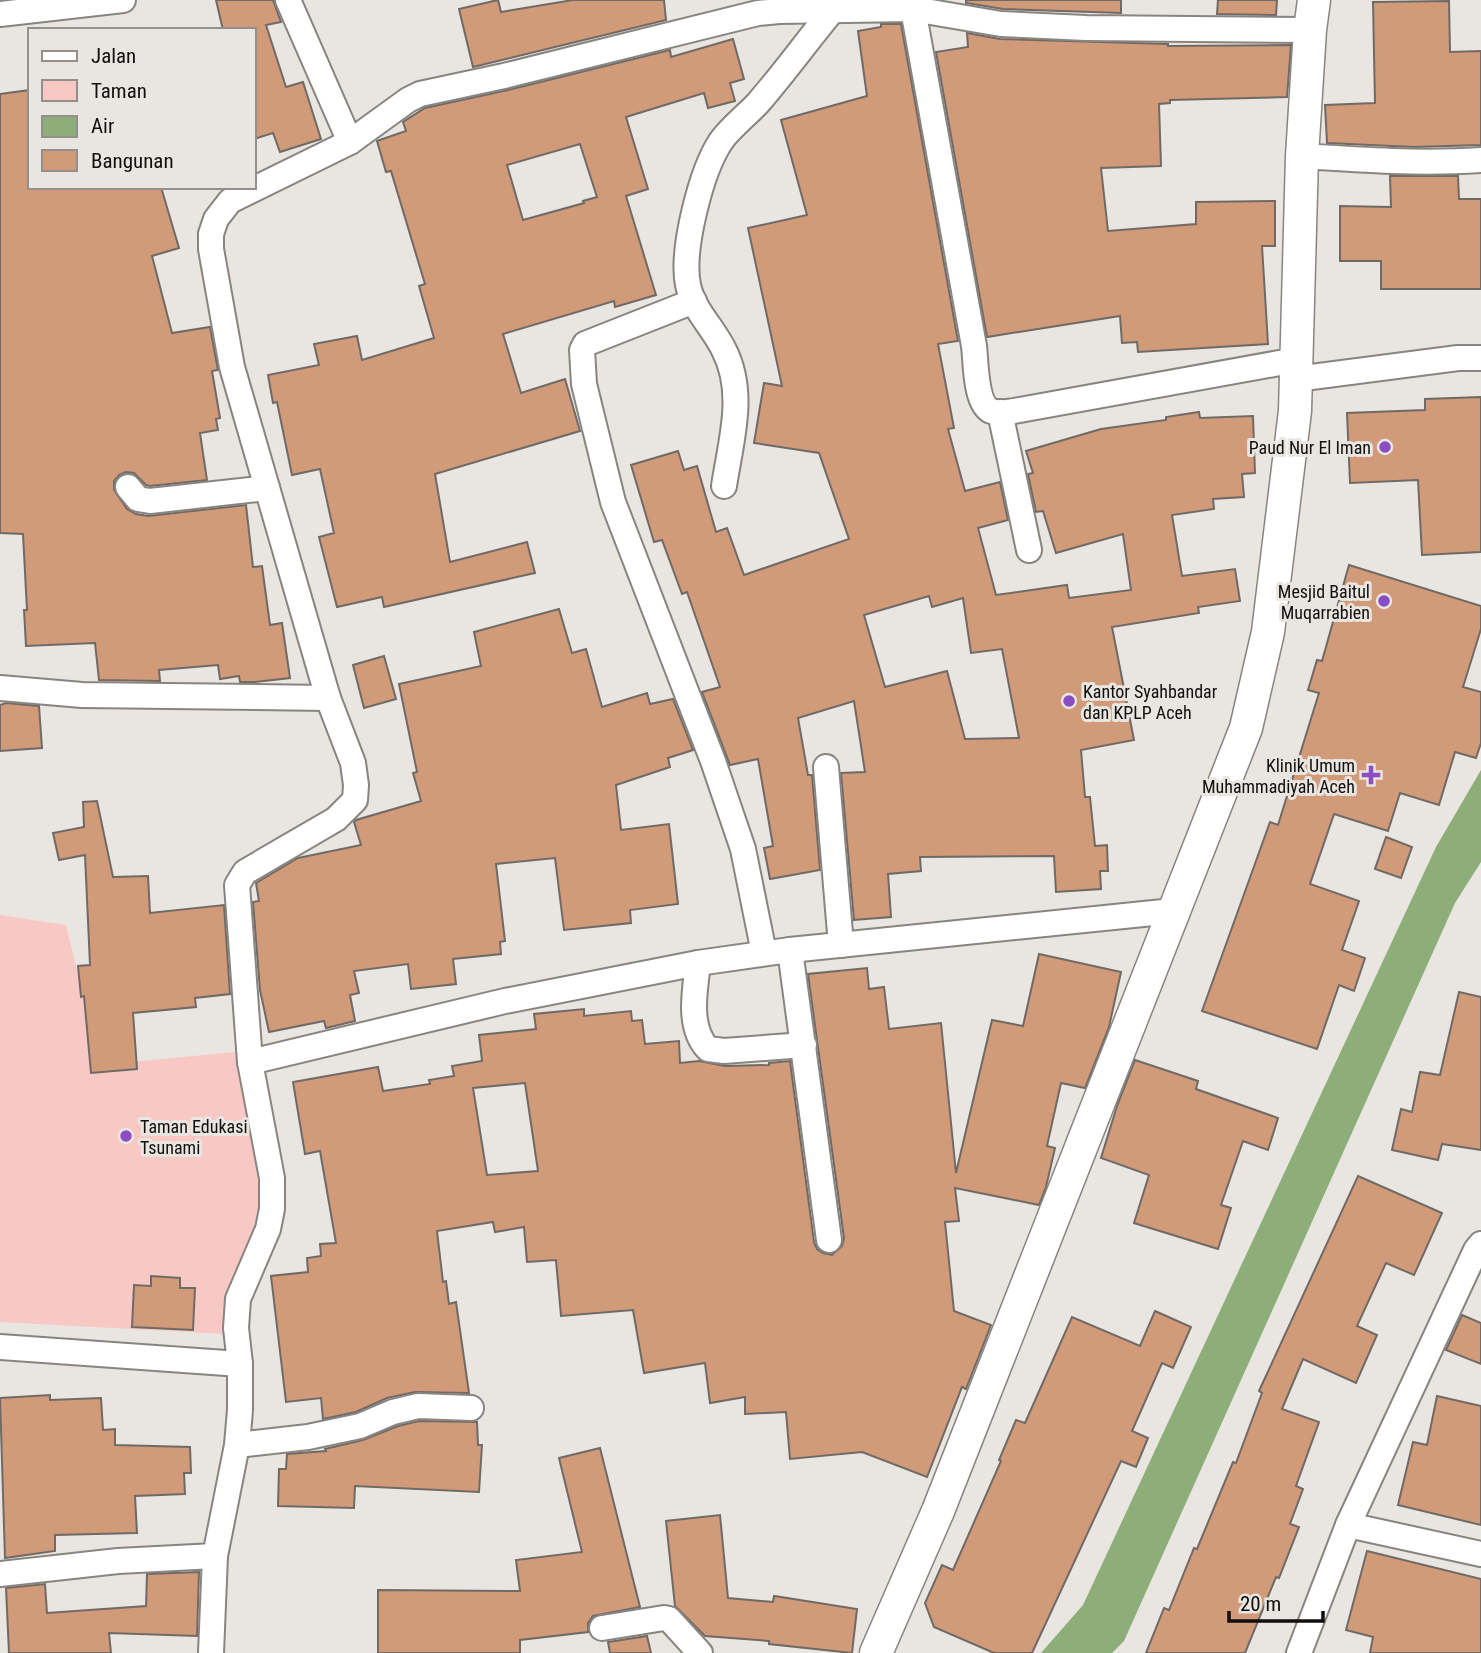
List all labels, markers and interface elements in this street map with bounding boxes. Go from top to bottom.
legend [28,28,256,189]
text: Jalan [91,44,136,68]
text: Taman [91,79,147,103]
text: Air [91,114,114,138]
text: Bangunan [91,149,174,173]
place label: Paud Nur El Iman [1249,437,1371,458]
marker: Paud Nur El Iman [1377,439,1393,455]
place label: Mesjid Baitul Muqarrabien [1278,581,1370,623]
marker: Mesjid Baitul Muqarrabien [1376,593,1392,609]
place label: Kantor Syahbandar dan KPLP Aceh [1083,681,1218,723]
marker: Kantor Syahbandar dan KPLP Aceh [1061,693,1077,709]
place label: Klinik Umum Muhammadiyah Aceh [1202,755,1355,797]
marker: Klinik Umum Muhammadiyah Aceh [1361,765,1381,785]
place label: Taman Edukasi Tsunami [140,1116,248,1158]
marker: Taman Edukasi Tsunami [118,1128,134,1144]
scale bar [1229,1580,1324,1624]
text: 20 m [1240,1592,1281,1616]

